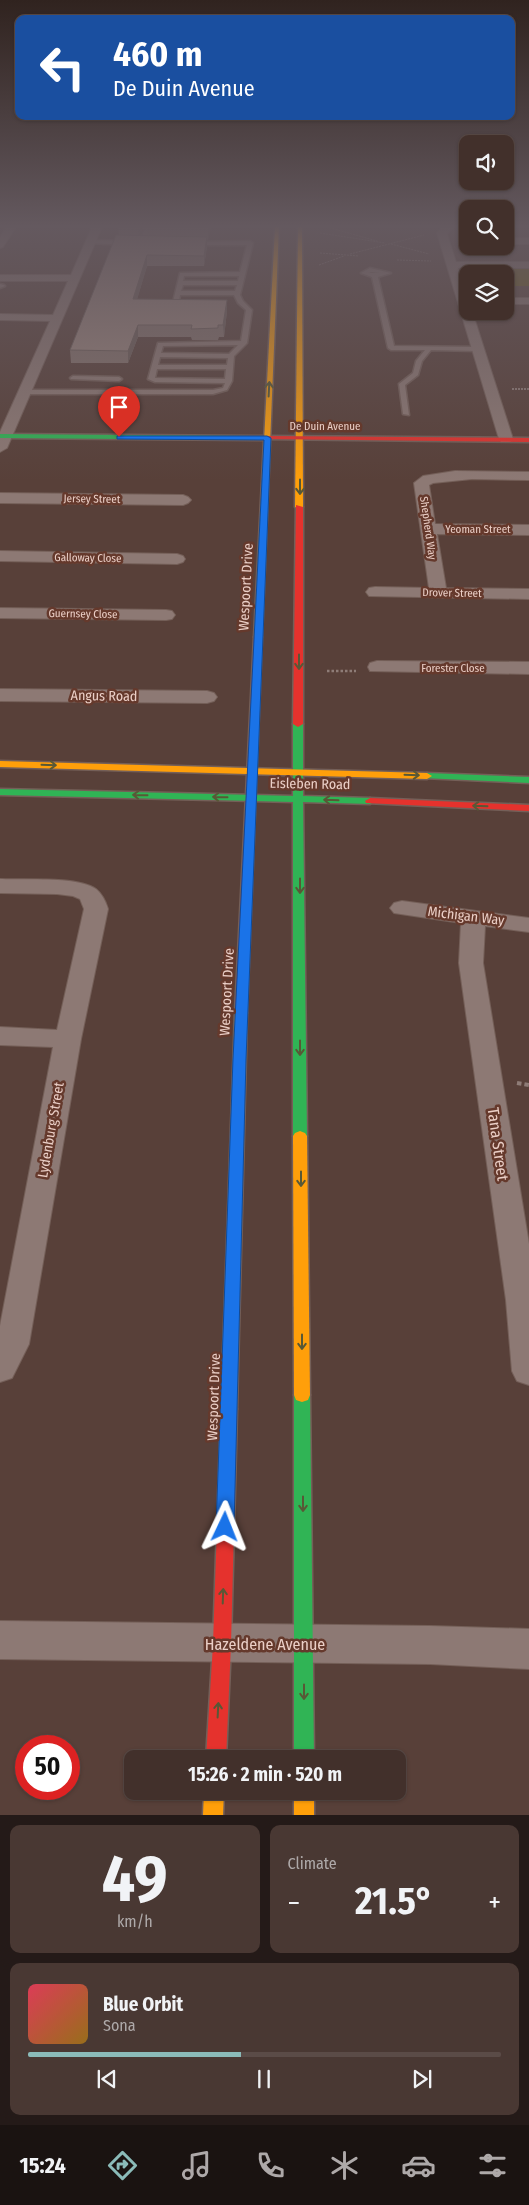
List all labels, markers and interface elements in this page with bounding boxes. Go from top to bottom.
text: 460 m [113,33,202,75]
icon: left [30,35,95,100]
text: De Duin Avenue [113,75,255,102]
map controls [459,135,514,320]
button: sound [459,135,514,190]
button: search [459,200,514,255]
button: layers [459,265,514,320]
one-way arrow [265,382,274,398]
pin [98,386,140,437]
icon: arrive [105,393,133,421]
street label: De Duin Avenue [290,420,360,433]
one-way arrow [295,478,305,495]
street label: Jersey Street [64,492,121,506]
street label: Shepherd Way [417,495,439,561]
street label: Yeoman Street [445,523,511,536]
street label: Wespoort Drive [235,543,257,631]
street label: Galloway Close [54,551,122,565]
street label: Drover Street [422,586,482,600]
street label: Guernsey Close [48,607,118,621]
one-way arrow [294,653,304,669]
street label: Forester Close [421,662,485,675]
street label: Angus Road [70,687,138,705]
one-way arrow [40,760,56,770]
one-way arrow [404,770,420,780]
street label: Eisleben Road [270,775,350,793]
one-way arrow [132,791,148,800]
one-way arrow [212,792,228,802]
one-way arrow [323,795,339,804]
one-way arrow [473,801,489,811]
one-way arrow [295,877,305,893]
street label: Michigan Way [427,903,506,929]
street label: Wespoort Drive [216,948,238,1036]
one-way arrow [295,1040,305,1056]
street label: Lydenburg Street [34,1080,68,1179]
street label: Tana Street [483,1106,513,1183]
one-way arrow [296,1170,306,1187]
one-way arrow [297,1333,307,1349]
street label: Wespoort Drive [204,1353,224,1441]
one-way arrow [298,1496,308,1512]
position arrow [198,1500,250,1552]
one-way arrow [218,1588,228,1604]
street label: Hazeldene Avenue [205,1635,325,1654]
one-way arrow [299,1684,309,1700]
one-way arrow [214,1702,223,1718]
speed limit sign: 50 [15,1735,80,1800]
text: 15:26 · 2 min · 520 m [188,1763,342,1786]
text: 49 [102,1840,168,1918]
text: Climate [288,1854,337,1873]
text: 21.5° [355,1878,433,1924]
text: − [288,1886,300,1919]
text: + [488,1886,501,1919]
text: km/h [117,1912,153,1931]
text: Blue Orbit [103,1993,183,2016]
text: Sona [103,2016,136,2035]
icon: previous [93,2065,121,2093]
icon: pause [250,2065,278,2093]
icon: next [408,2065,436,2093]
icon: directions [105,2148,140,2183]
icon: music [179,2148,214,2183]
icon: phone [253,2148,288,2183]
icon: climate [327,2148,362,2183]
icon: car [401,2148,436,2183]
icon: filters [475,2148,510,2183]
text: 15:24 [19,2152,66,2179]

